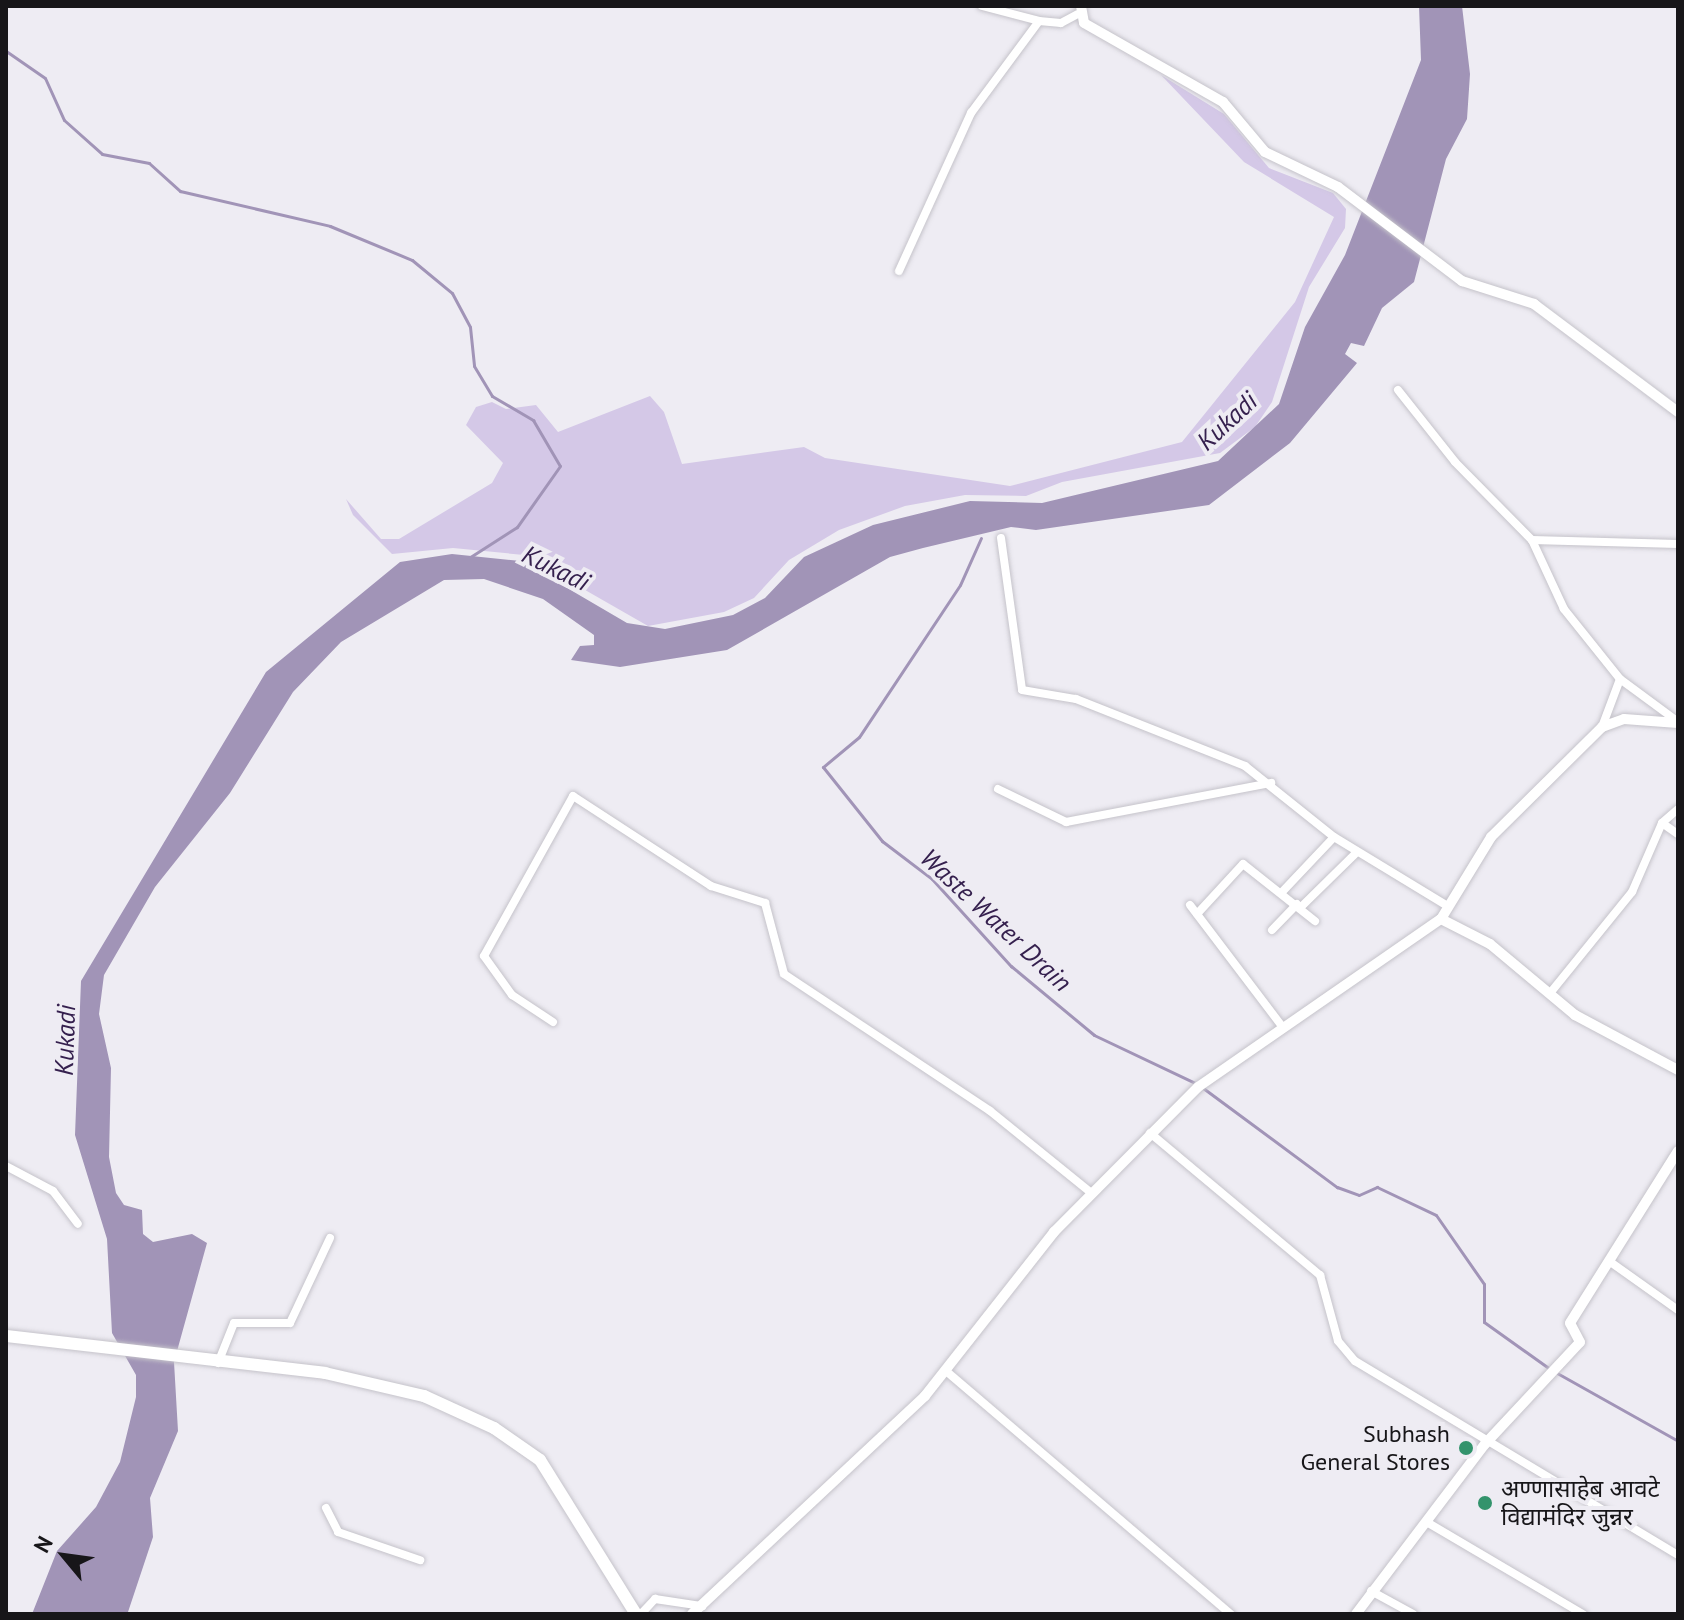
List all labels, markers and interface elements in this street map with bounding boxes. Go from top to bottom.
water label: Kukadi [1190,385,1264,457]
water label: Kukadi [517,538,595,598]
water label: Waste Water Drain [914,842,1078,998]
water label: Kukadi [48,1004,82,1076]
place label: Subhash General Stores [1300,1420,1450,1476]
marker: Subhash General Stores [1457,1439,1475,1457]
place label: अण्णासाहेब आवटे विद्यामंदिर जुन्नर [1501,1475,1660,1531]
marker: अण्णासाहेब आवटे विद्यामंदिर जुन्नर [1476,1494,1494,1512]
north arrow [24,1516,104,1596]
text: N [27,1531,59,1557]

